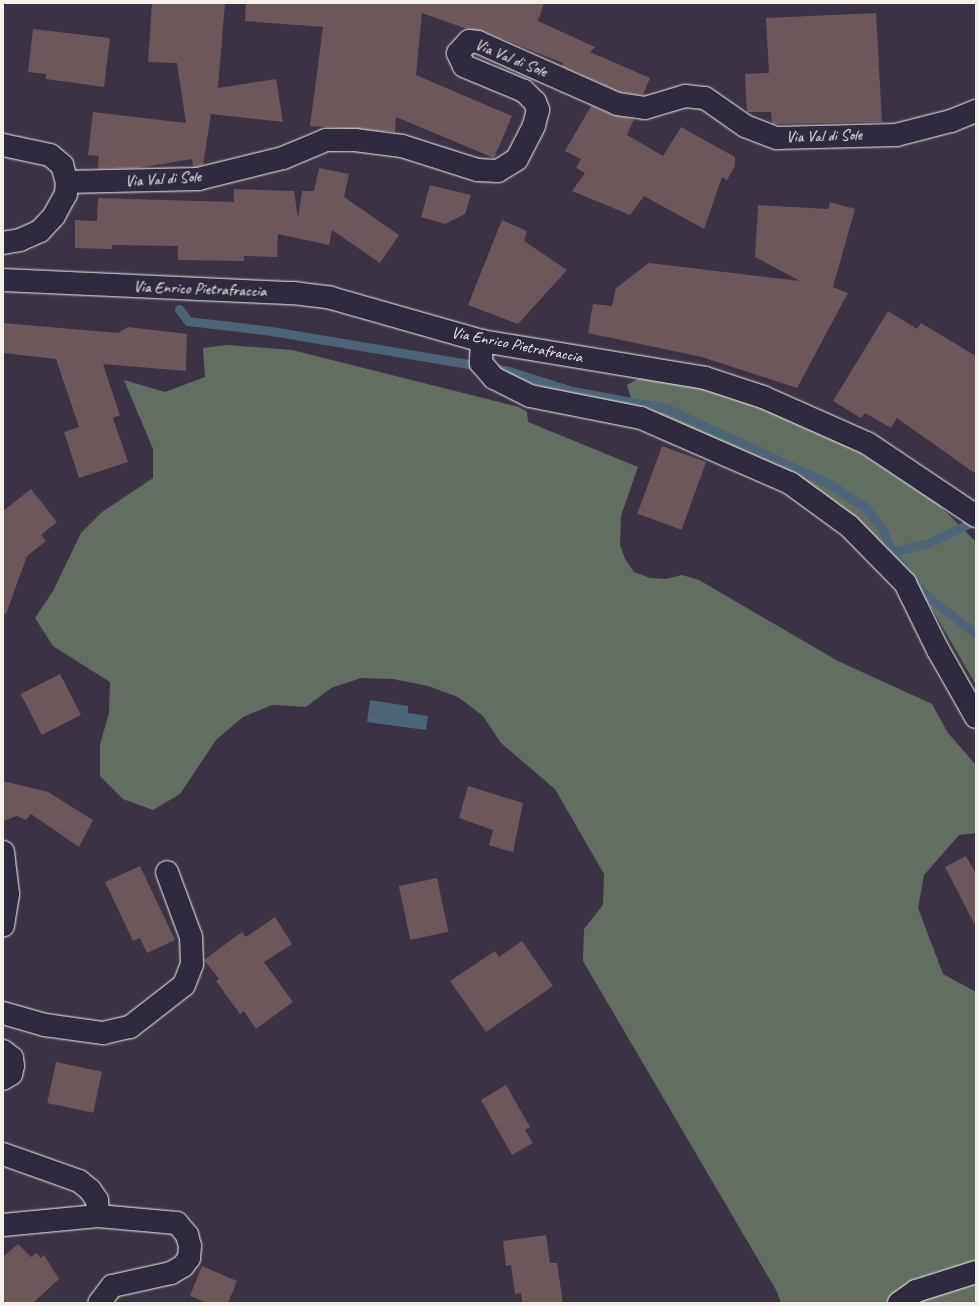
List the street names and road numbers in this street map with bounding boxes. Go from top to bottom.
street label: Via Val di Sole [472,35,550,81]
street label: Via Val di Sole [786,125,862,147]
street label: Via Val di Sole [124,167,202,191]
street label: Via Enrico Pietrafraccia [133,277,267,301]
street label: Via Enrico Pietrafraccia [450,323,584,367]

